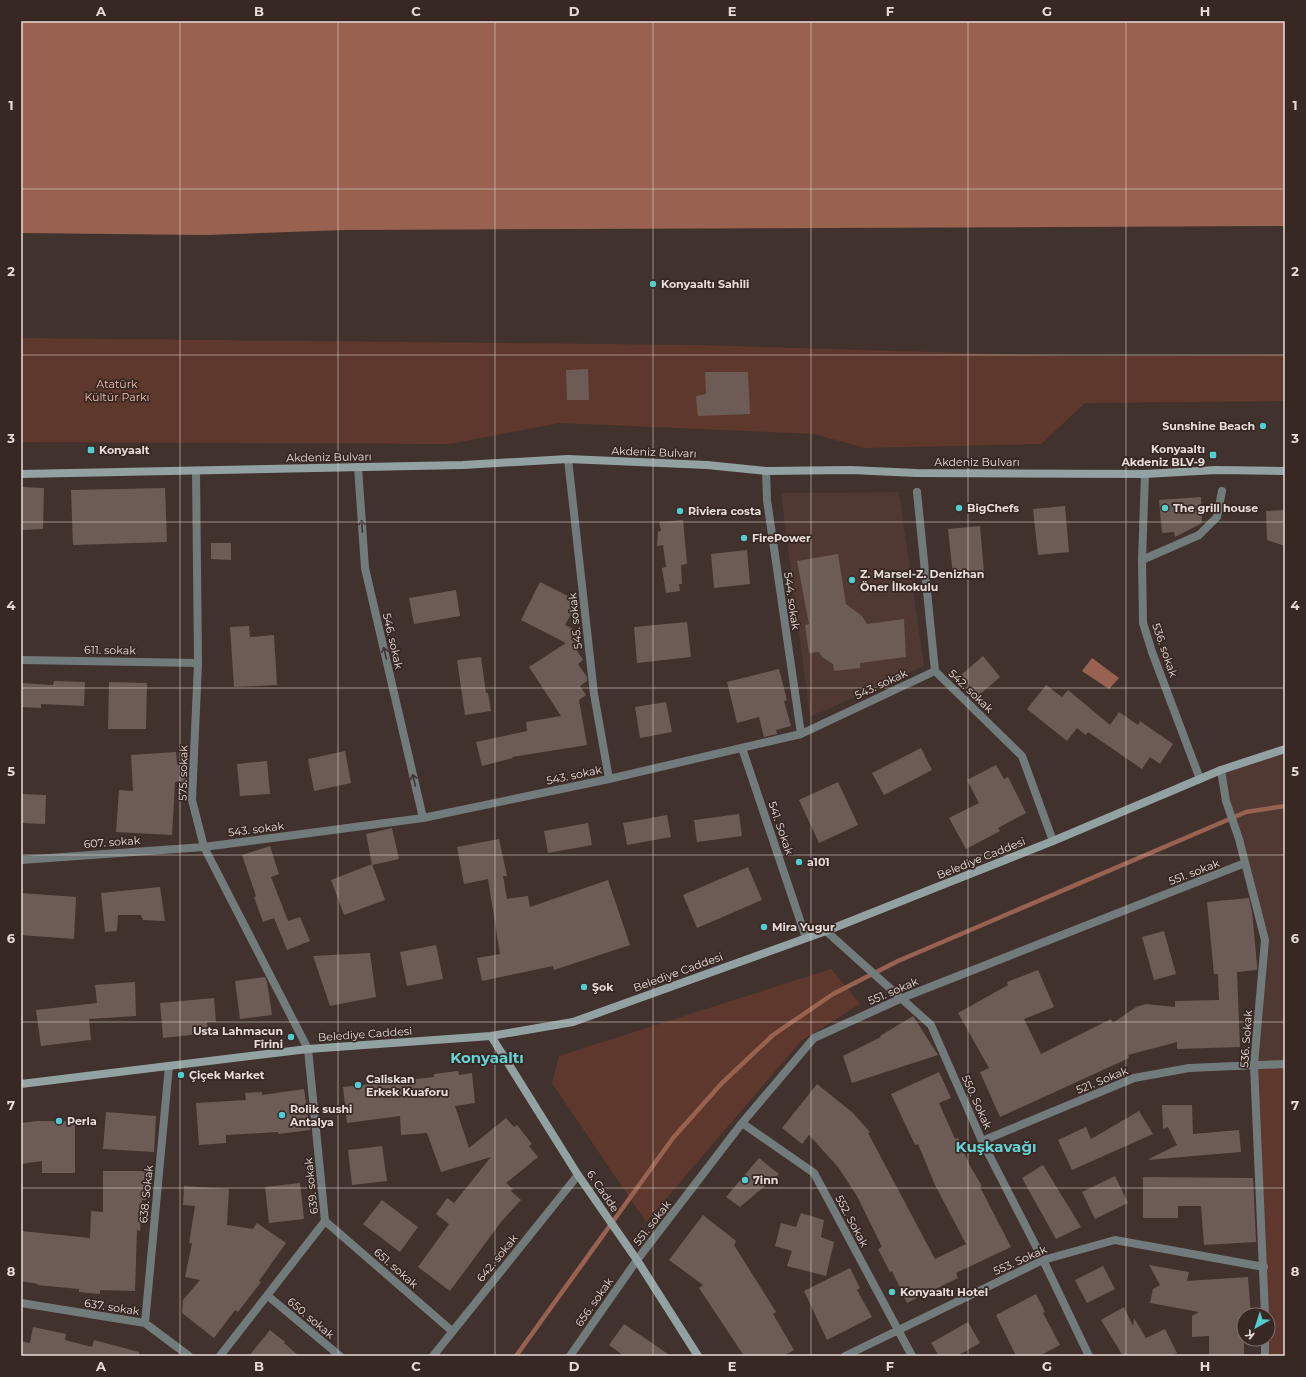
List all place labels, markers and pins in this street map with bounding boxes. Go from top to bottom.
place label: Konyaaltı Sahili [661,277,749,291]
marker: Konyaaltı Sahili [648,279,658,289]
place label: Sunshine Beach [1162,419,1255,433]
marker: Sunshine Beach [1258,421,1268,431]
place label: Konyaaltı Akdeniz BLV-9 [1120,442,1205,469]
place label: Konyaalt [99,443,150,457]
marker: Konyaalt [86,445,96,455]
marker: Konyaaltı Akdeniz BLV-9 [1208,450,1218,460]
place label: BigChefs [967,501,1019,515]
place label: The grill house [1173,501,1258,515]
marker: BigChefs [954,503,964,513]
marker: The grill house [1160,503,1170,513]
place label: Riviera costa [688,504,761,518]
marker: Riviera costa [675,506,685,516]
place label: FirePower [752,531,811,545]
marker: FirePower [739,533,749,543]
place label: Z. Marsel-Z. Denizhan Öner İlkokulu [860,567,984,594]
marker: Z. Marsel-Z. Denizhan Öner İlkokulu [847,575,857,585]
place label: a101 [807,855,830,869]
marker: a101 [794,857,804,867]
place label: Mira Yugur [772,920,835,934]
marker: Mira Yugur [759,922,769,932]
place label: Şok [592,980,614,994]
marker: Şok [579,982,589,992]
place label: Usta Lahmacun Firini [193,1024,283,1051]
marker: Usta Lahmacun Firini [286,1032,296,1042]
place label: Çiçek Market [189,1068,265,1082]
marker: Çiçek Market [176,1070,186,1080]
place label: Caliskan Erkek Kuaforu [366,1072,448,1099]
marker: Caliskan Erkek Kuaforu [353,1080,363,1090]
place label: Rolik sushi Antalya [289,1102,352,1129]
marker: Rolik sushi Antalya [277,1110,287,1120]
place label: Perla [67,1114,97,1128]
marker: Perla [54,1116,64,1126]
place label: 7inn [753,1173,778,1187]
marker: 7inn [740,1175,750,1185]
place label: Konyaaltı Hotel [900,1285,988,1299]
marker: Konyaaltı Hotel [887,1287,897,1297]

